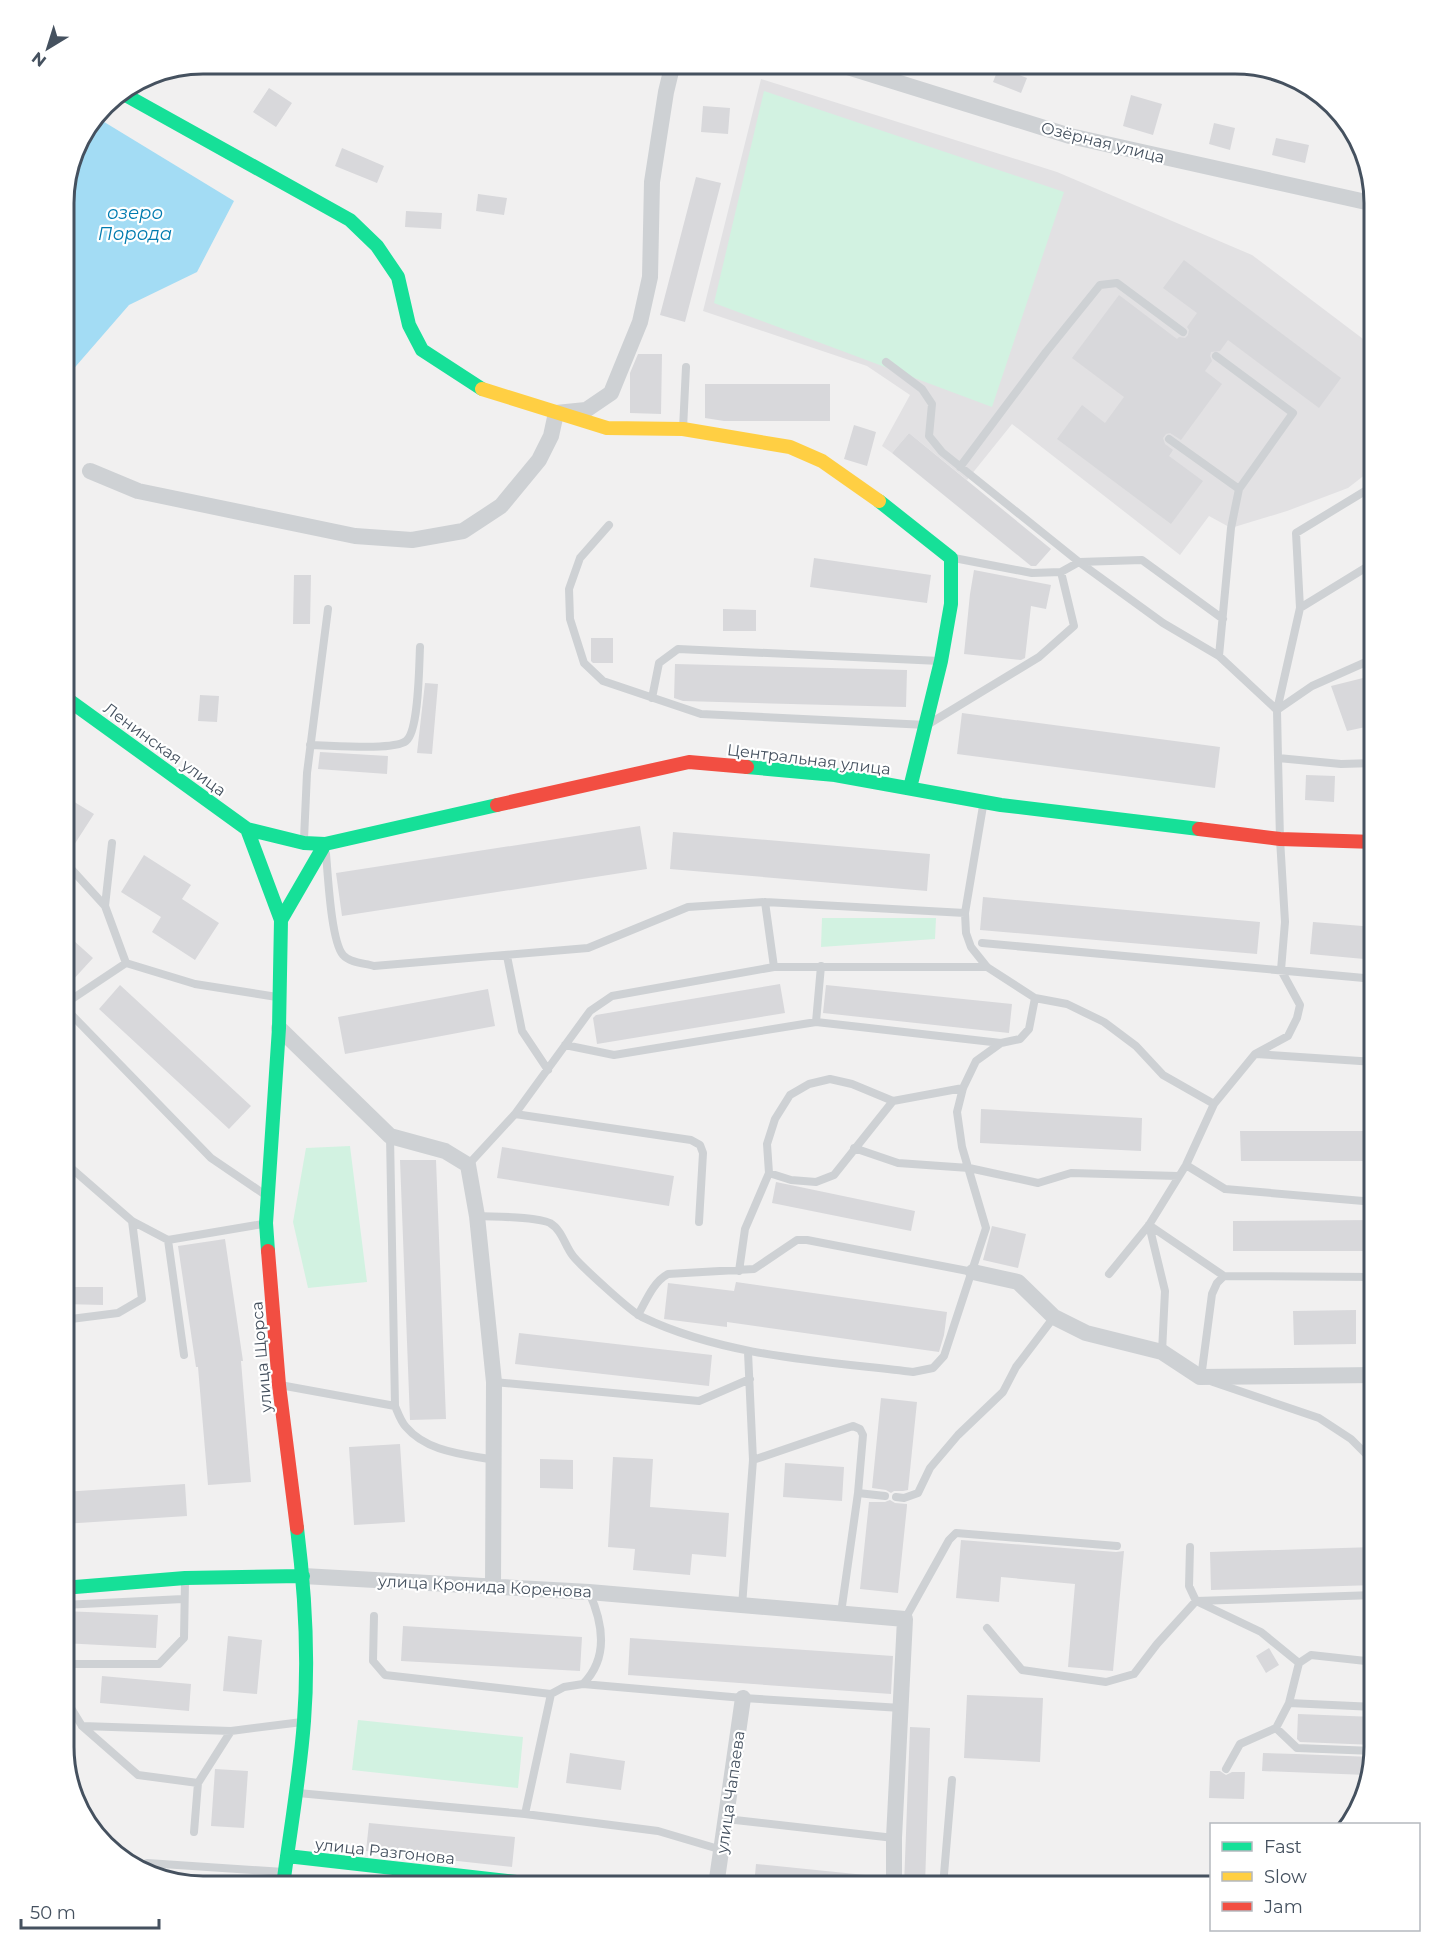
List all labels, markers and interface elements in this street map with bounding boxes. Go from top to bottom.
north arrow [18,18,78,78]
text: N [28,48,50,71]
street label: Озёрная улица [1039,118,1167,167]
water label: озеро Порода [98,202,172,245]
street label: Ленинская улица [100,699,229,800]
street label: Центральная улица [726,740,892,779]
street label: улица Щорса [247,1301,276,1414]
street label: улица Кронида Коренова [377,1571,592,1602]
street label: улица Чапаева [712,1729,749,1856]
legend [1210,1823,1420,1931]
street label: улица Разгонова [313,1835,456,1868]
text: Fast [1264,1836,1302,1858]
text: Slow [1264,1866,1307,1888]
scale bar [21,1892,159,1930]
text: Jam [1263,1896,1303,1918]
text: 50 m [30,1902,76,1924]

